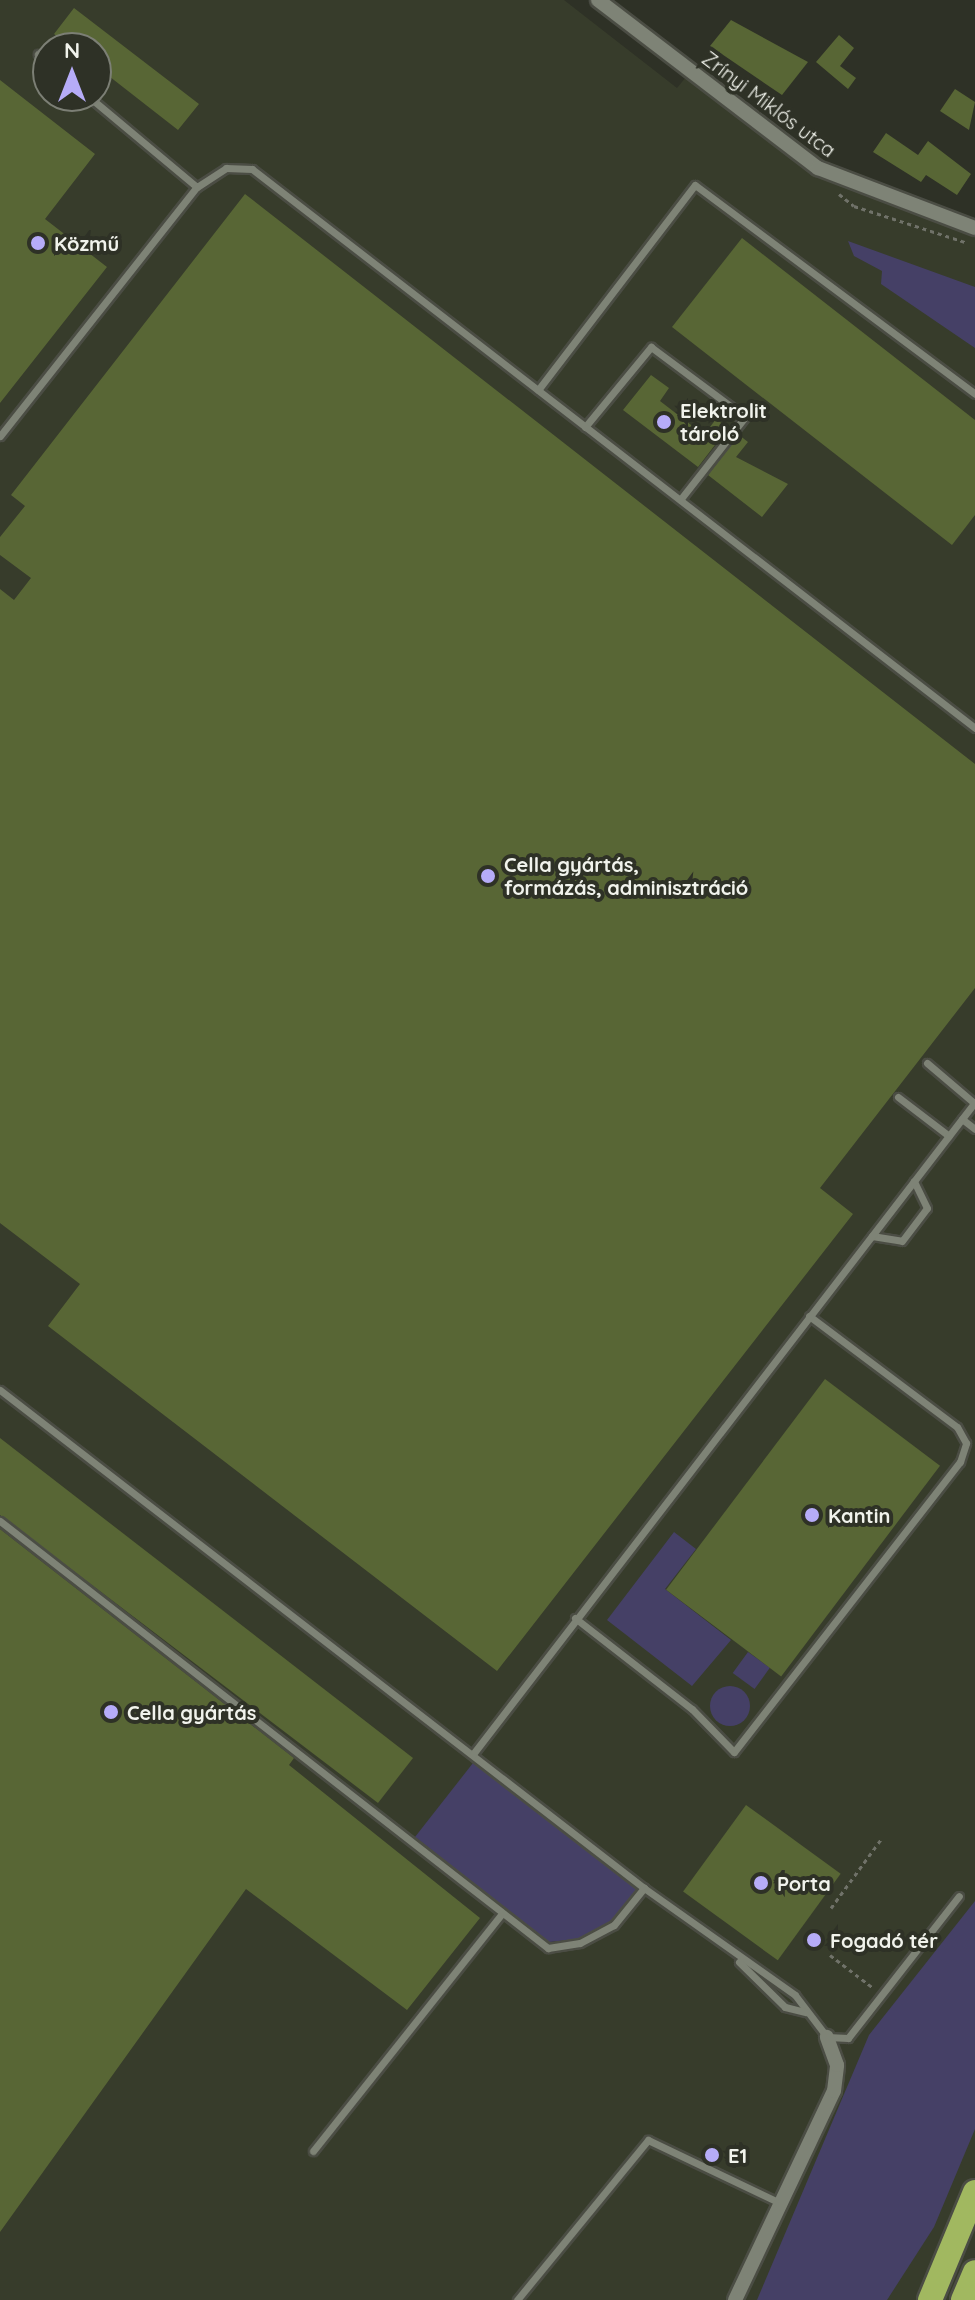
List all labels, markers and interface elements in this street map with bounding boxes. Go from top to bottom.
north arrow [32,32,112,112]
text: N [64,36,80,64]
street label: Zrínyi Miklós utca [698,46,840,162]
place label: Közmű [54,231,119,255]
marker: Közmű [29,234,47,252]
place label: Elektrolit tároló [680,398,767,445]
marker: Elektrolit tároló [655,413,673,431]
place label: Cella gyártás, formázás, adminisztráció [504,852,748,899]
marker: Cella gyártás, formázás, adminisztráció [479,867,497,885]
place label: Kantin [828,1503,890,1527]
marker: Kantin [803,1506,821,1524]
place label: Cella gyártás [127,1700,256,1724]
marker: Cella gyártás [102,1703,120,1721]
place label: Porta [777,1871,831,1895]
marker: Porta [752,1874,770,1892]
place label: Fogadó tér [830,1928,938,1952]
marker: Fogadó tér [805,1931,823,1949]
place label: E1 [728,2143,747,2167]
marker: E1 [703,2146,721,2164]

